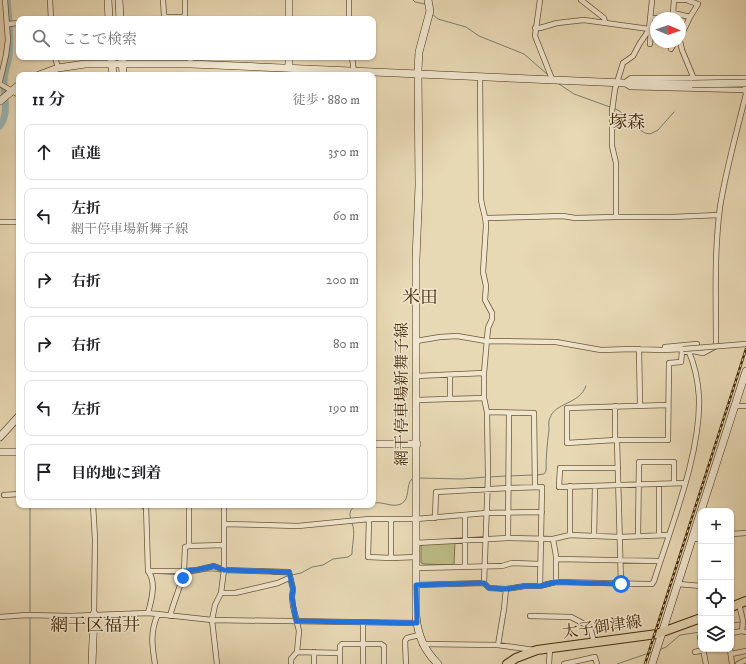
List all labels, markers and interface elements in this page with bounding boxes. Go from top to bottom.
north arrow [650,12,686,48]
search box [16,16,376,60]
icon: search [30,27,52,49]
text: ここで検索 [62,30,137,49]
text: 11 分 [32,89,65,111]
text: 徒歩 · 880 m [293,92,360,108]
district label: 塚森 [609,112,645,134]
icon: ahead [33,141,55,163]
text: 直進 [71,144,101,163]
text: 350 m [328,144,359,160]
text: 左折 [71,199,101,218]
icon: left [33,205,55,227]
text: 60 m [333,208,359,224]
text: 網干停車場新舞子線 [71,221,188,237]
icon: right [33,269,55,291]
text: 右折 [71,272,101,291]
text: 200 m [326,272,359,288]
district label: 米田 [402,287,438,309]
street label: 網干停車場新舞子線 [392,322,412,466]
icon: right [33,333,55,355]
text: 右折 [71,336,101,355]
text: 80 m [333,336,359,352]
icon: left [33,397,55,419]
text: 左折 [71,400,101,419]
text: 190 m [328,400,359,416]
icon: arrive [33,461,55,483]
text: 目的地に到着 [71,464,161,483]
map controls [698,508,734,652]
button: + [698,508,734,544]
button: − [698,544,734,580]
route end [174,569,192,587]
route start [612,575,630,593]
button: locate [698,580,734,616]
street label: 太子御津線 [561,612,643,642]
district label: 網干区福井 [50,615,140,637]
button: layers [698,616,734,652]

